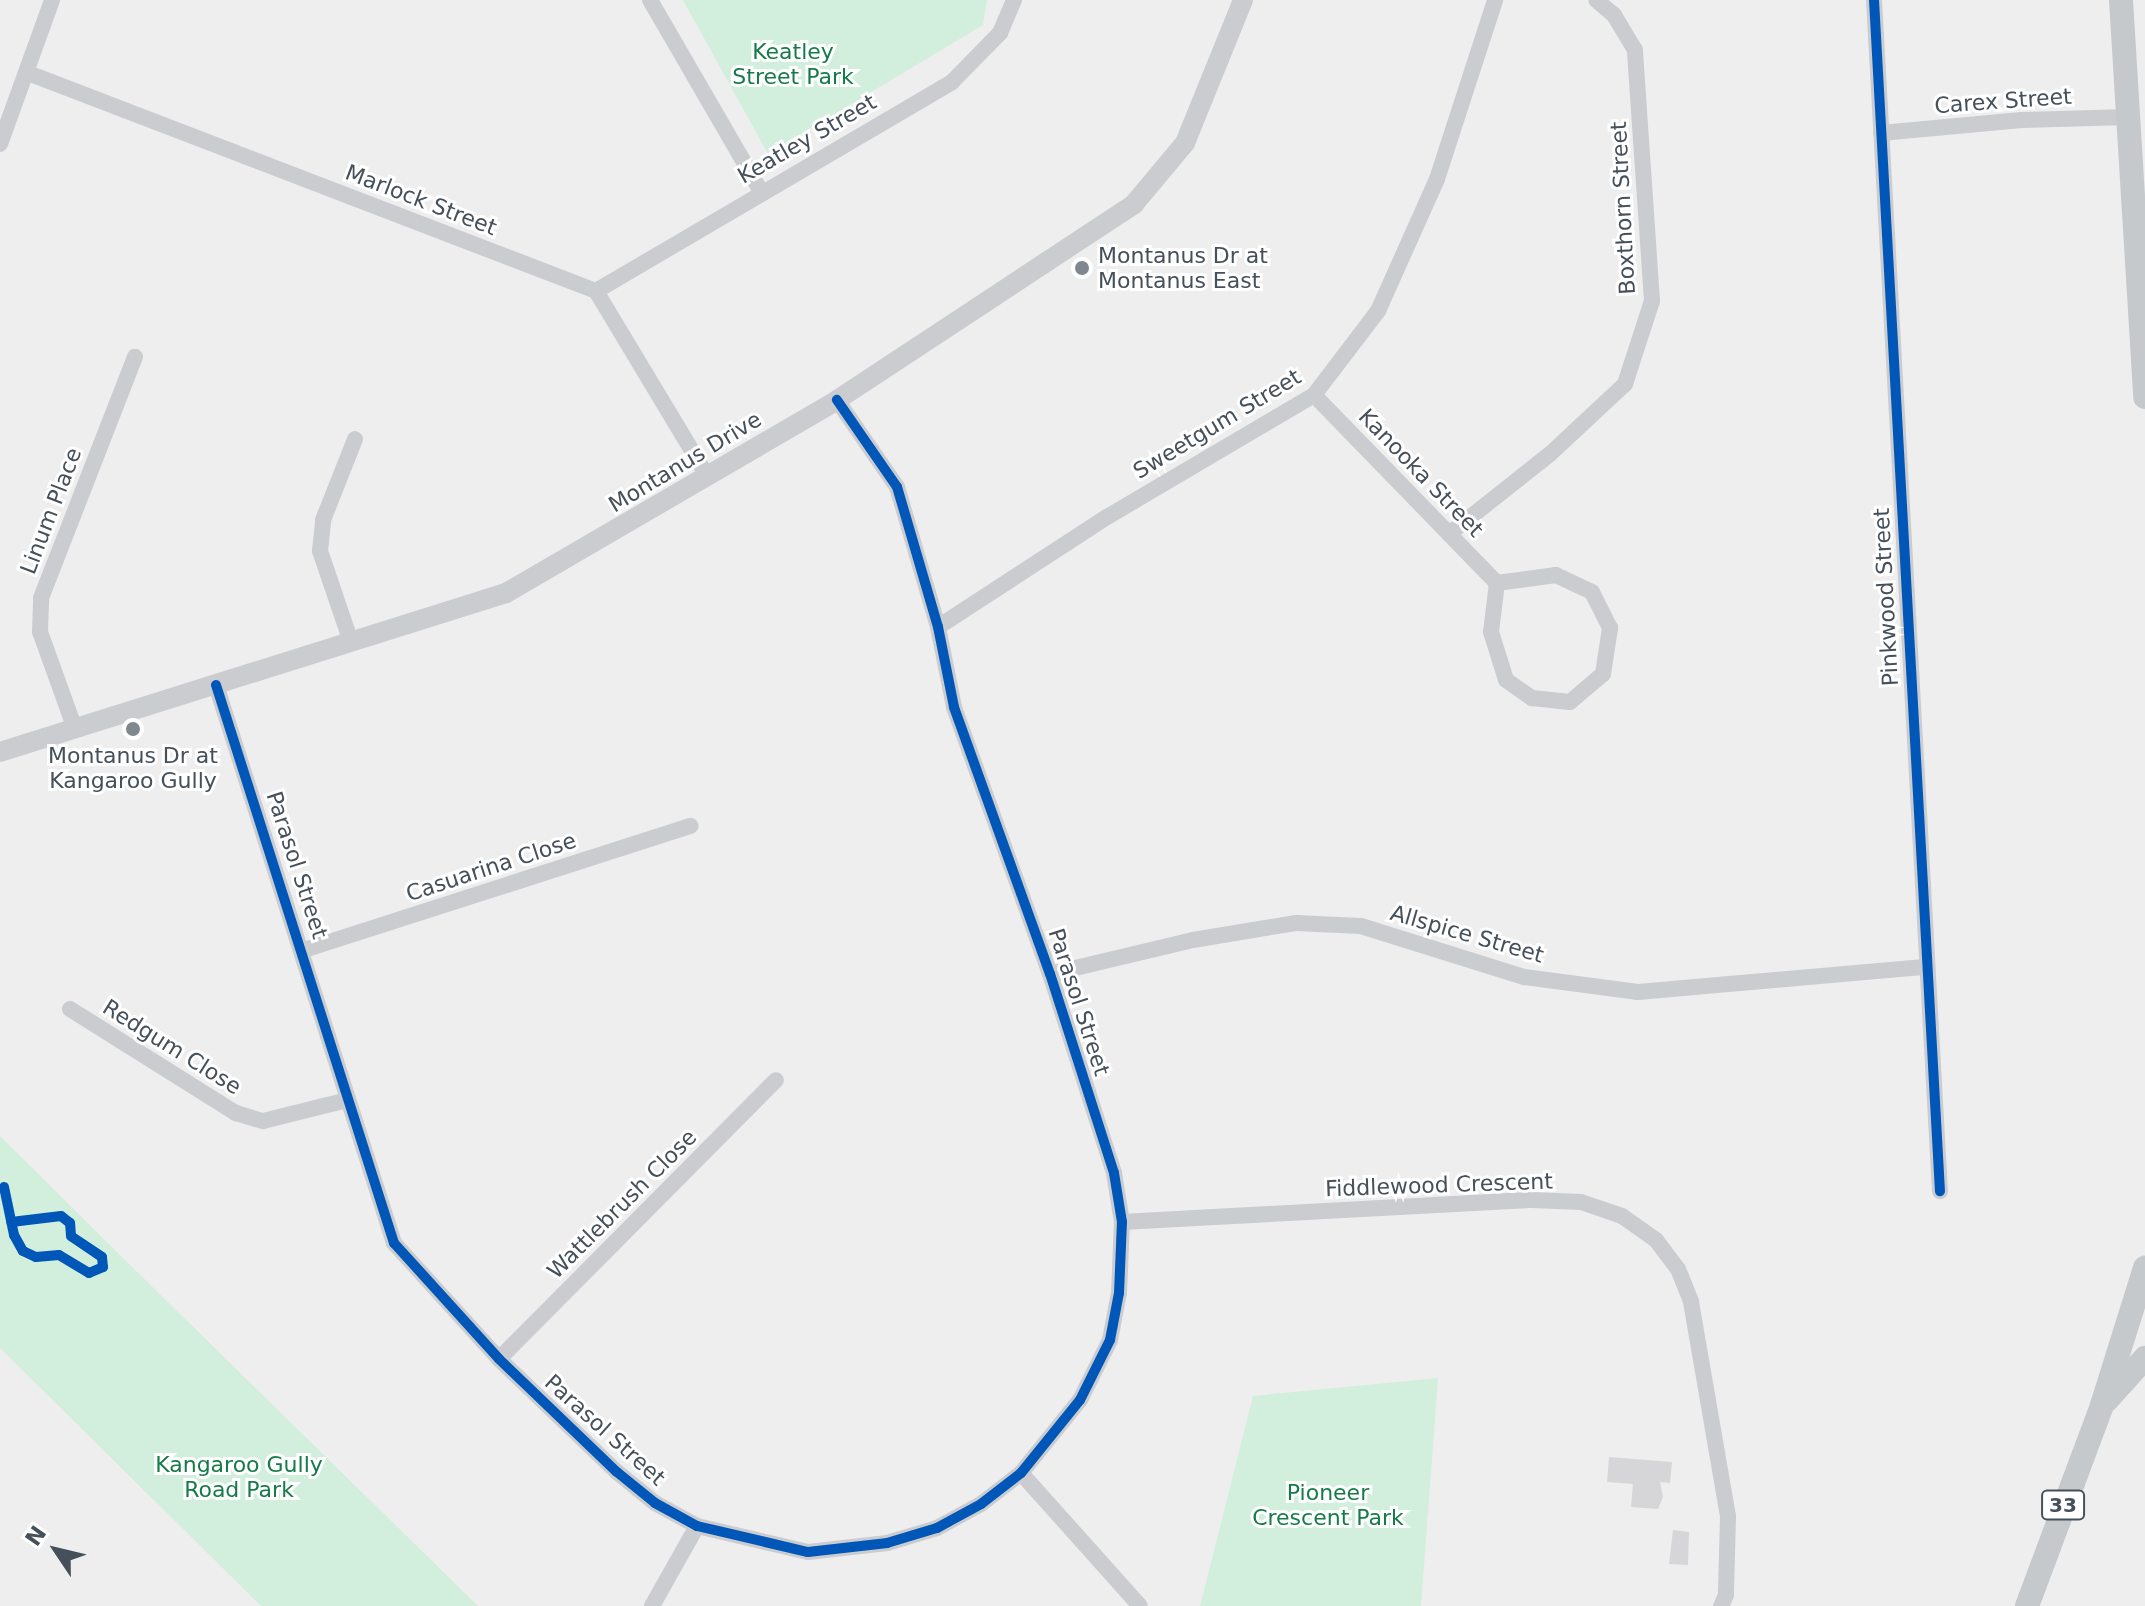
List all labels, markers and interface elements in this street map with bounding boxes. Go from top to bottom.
park label: Keatley Street Park [732,38,854,90]
street label: Carex Street [1934,83,2072,119]
street label: Keatley Street [733,89,881,189]
street label: Boxthorn Street [1605,121,1641,295]
street label: Marlock Street [342,159,500,241]
place label: Montanus Dr at Montanus East [1098,242,1268,294]
marker: Montanus Dr at Montanus East [1073,259,1091,277]
street label: Sweetgum Street [1128,364,1306,484]
street label: Kanooka Street [1353,403,1489,543]
street label: Montanus Drive [604,406,766,518]
street label: Linum Place [15,444,87,578]
street label: Pinkwood Street [1868,507,1904,687]
marker: Montanus Dr at Kangaroo Gully [124,720,142,738]
place label: Montanus Dr at Kangaroo Gully [48,742,218,794]
street label: Parasol Street [261,788,333,942]
street label: Casuarina Close [403,827,579,907]
street label: Allspice Street [1387,899,1547,969]
street label: Parasol Street [1043,925,1115,1079]
street label: Redgum Close [98,994,246,1100]
street label: Wattlebrush Close [542,1124,702,1284]
street label: Fiddlewood Crescent [1325,1168,1553,1202]
street label: Parasol Street [539,1369,671,1491]
park label: Kangaroo Gully Road Park [155,1451,323,1502]
park label: Pioneer Crescent Park [1252,1479,1404,1530]
road number: 33 [2041,1489,2085,1521]
north arrow [16,1510,96,1590]
text: N [20,1521,51,1551]

